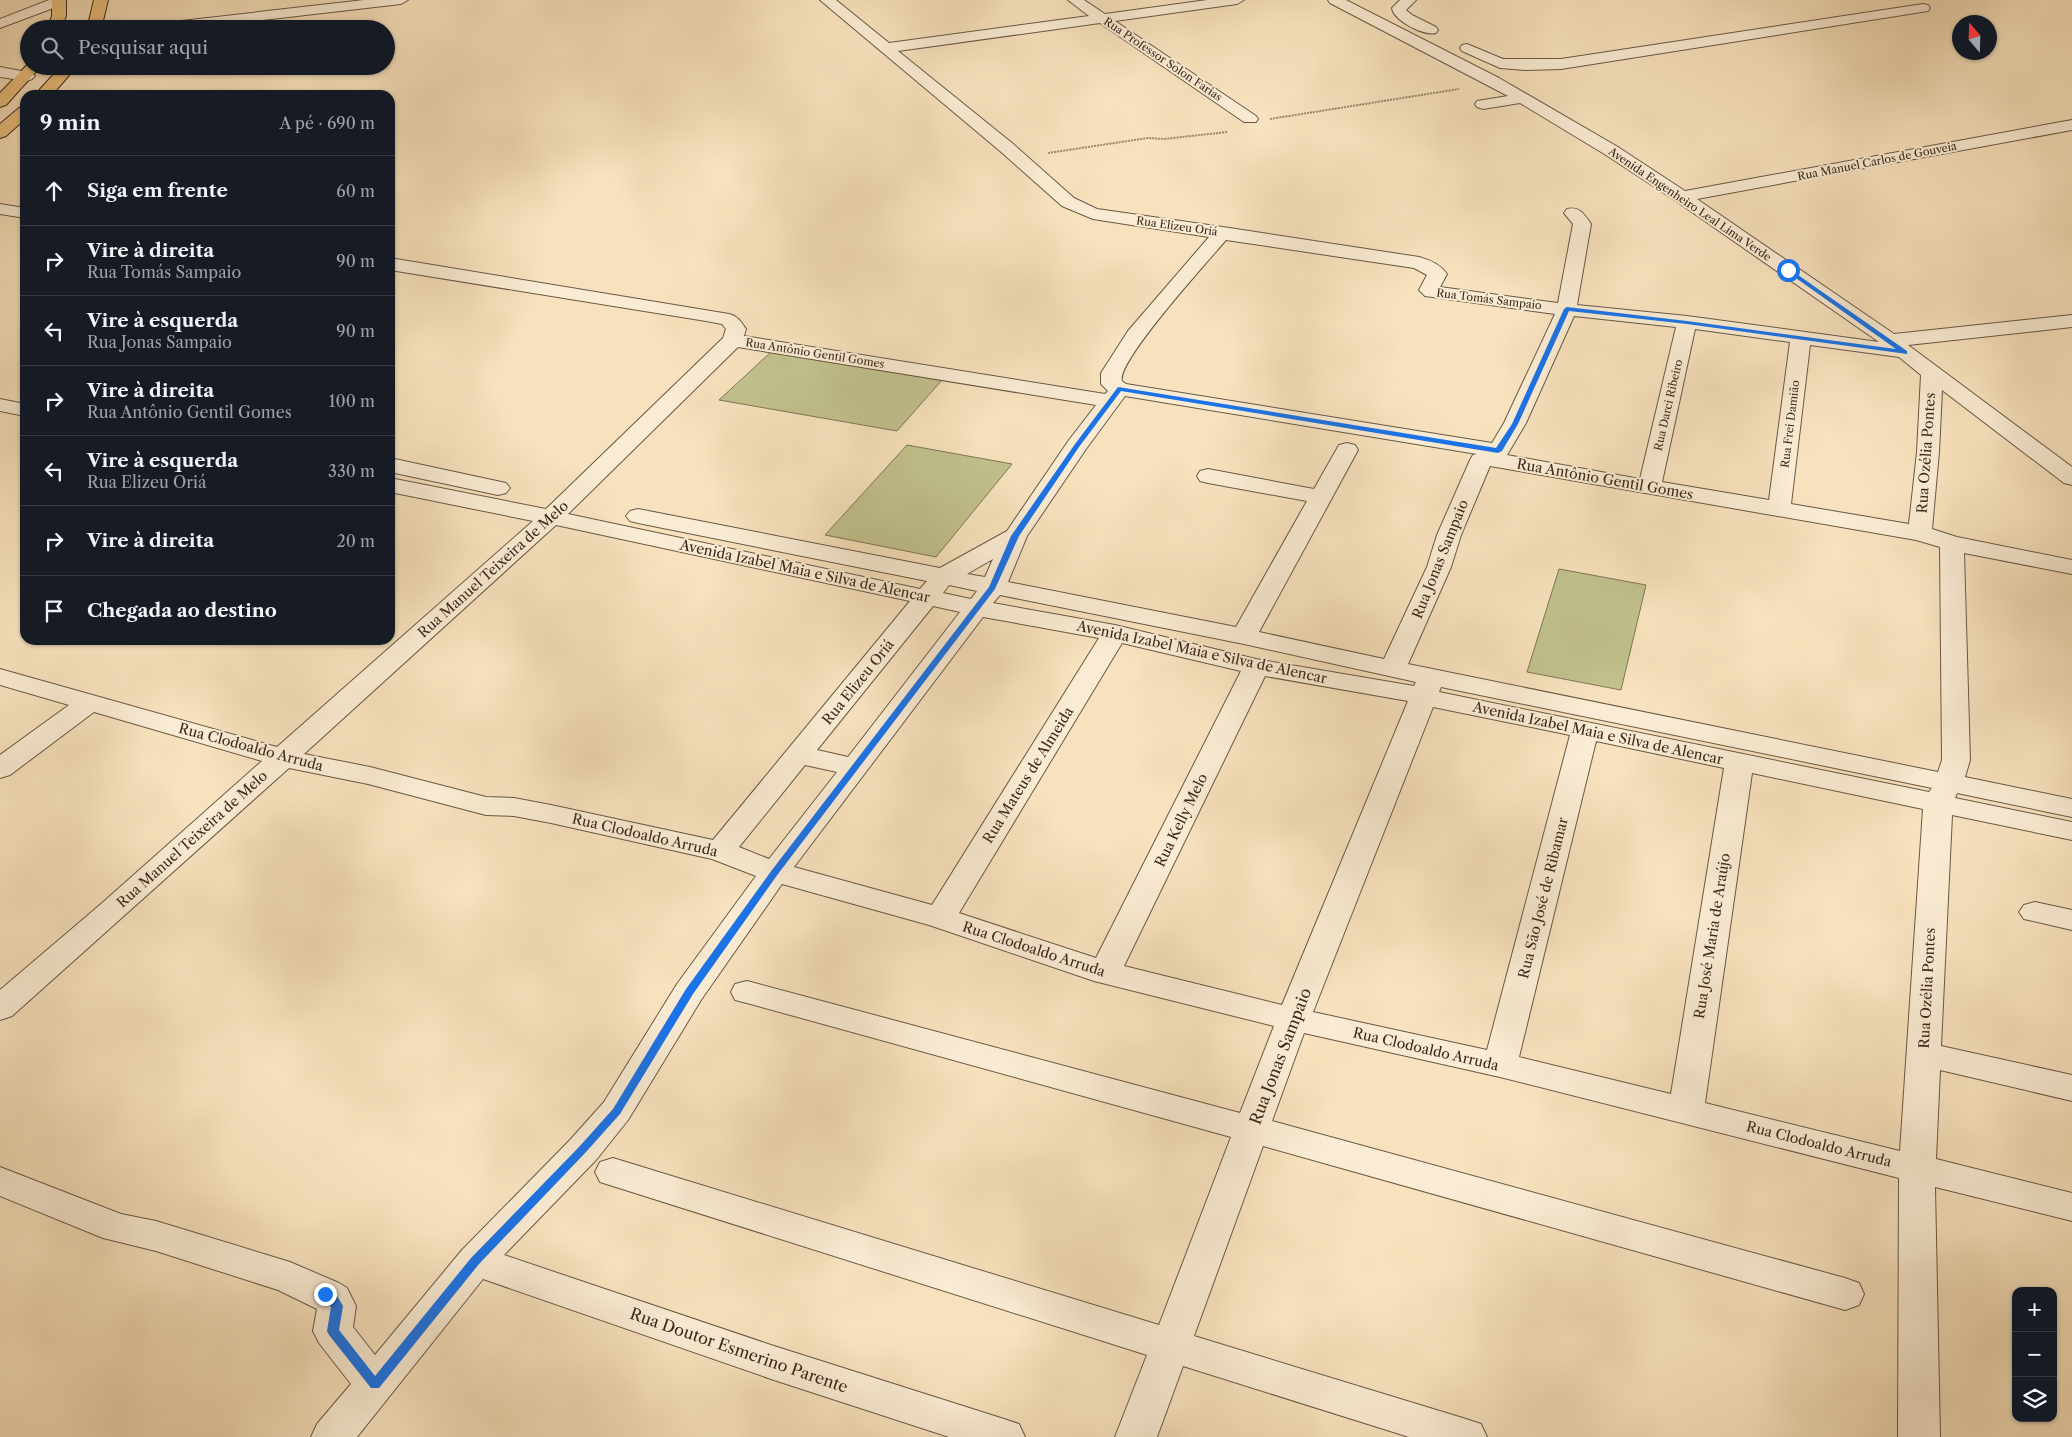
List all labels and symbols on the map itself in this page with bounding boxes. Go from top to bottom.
street label: Rua Professor Solon Farias [1101,14,1225,104]
north arrow [1952,15,1997,60]
street label: Rua Manuel Carlos de Gouveia [1796,139,1958,183]
street label: Avenida Engenheiro Leal Lima Verde [1605,144,1774,264]
street label: Rua Elizeu Oriá [1135,213,1219,239]
route start [1777,259,1800,282]
street label: Rua Tomás Sampaio [1436,286,1543,312]
street label: Rua Antônio Gentil Gomes [744,335,886,371]
street label: Rua Darci Ribeiro [1651,358,1685,452]
street label: Rua Frei Damião [1778,379,1802,469]
street label: Rua Ozélia Pontes [1913,392,1939,514]
street label: Rua Antônio Gentil Gomes [1515,455,1695,503]
street label: Rua Manuel Teixeira de Melo [414,497,572,641]
street label: Rua Jonas Sampaio [1408,497,1472,621]
street label: Avenida Izabel Maia e Silva de Alencar [677,535,932,606]
street label: Avenida Izabel Maia e Silva de Alencar [1074,616,1329,687]
street label: Rua Elizeu Oriá [818,635,898,728]
street label: Avenida Izabel Maia e Silva de Alencar [1470,697,1725,768]
street label: Rua Mateus de Almeida [979,703,1078,847]
street label: Rua Clodoaldo Arruda [177,719,326,775]
street label: Rua Manuel Teixeira de Melo [113,767,271,911]
street label: Rua Kelly Melo [1151,770,1211,870]
street label: Rua Clodoaldo Arruda [570,809,720,861]
street label: Rua São José de Ribamar [1514,815,1572,981]
street label: Rua José Maria de Araújo [1690,852,1734,1020]
street label: Rua Clodoaldo Arruda [960,917,1108,981]
street label: Rua Ozélia Pontes [1915,927,1939,1049]
street label: Rua Jonas Sampaio [1245,985,1315,1127]
street label: Rua Clodoaldo Arruda [1351,1023,1501,1075]
street label: Rua Clodoaldo Arruda [1745,1117,1894,1171]
route end [314,1283,337,1306]
street label: Rua Doutor Esmerino Parente [627,1303,851,1397]

